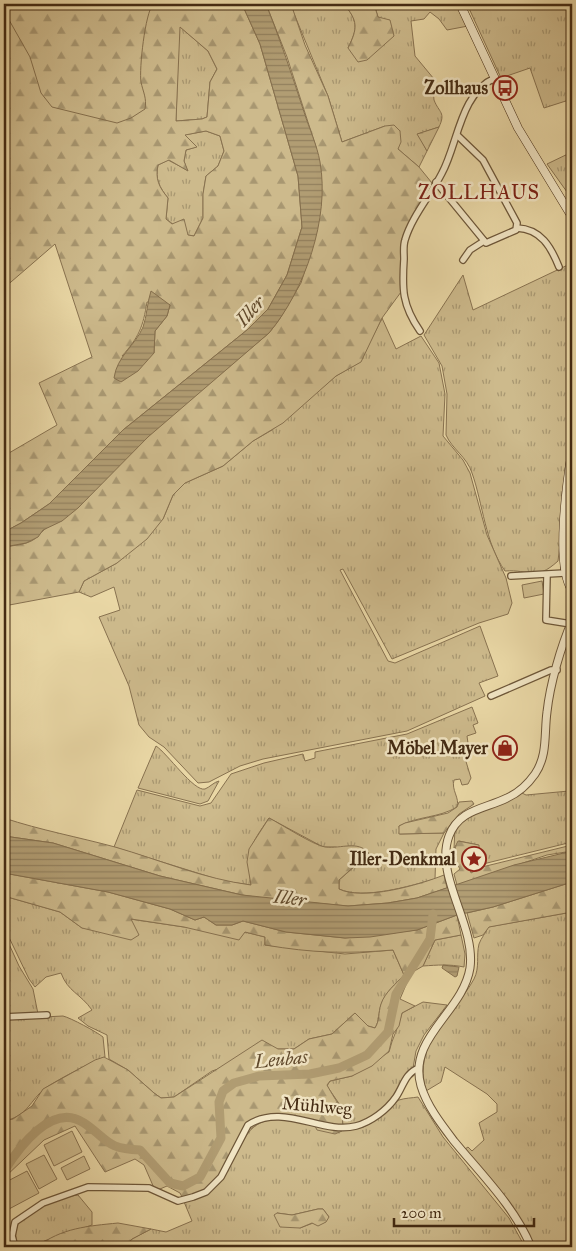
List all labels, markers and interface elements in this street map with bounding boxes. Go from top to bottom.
bus stop icon: Zollhaus [492,75,518,101]
place label: Zollhaus [424,77,488,99]
district label: ZOLLHAUS [418,180,540,204]
water label: Iller [230,290,270,332]
shop icon: Möbel Mayer [492,735,518,761]
place label: Möbel Mayer [387,737,489,760]
place icon: Iller-Denkmal [461,846,487,872]
place label: Iller-Denkmal [350,848,457,870]
water label: Iller [271,884,309,912]
water label: Leubas [252,1045,309,1073]
street label: Mühlweg [281,1092,354,1121]
scale bar [394,1196,534,1228]
text: 200 m [401,1204,442,1222]

